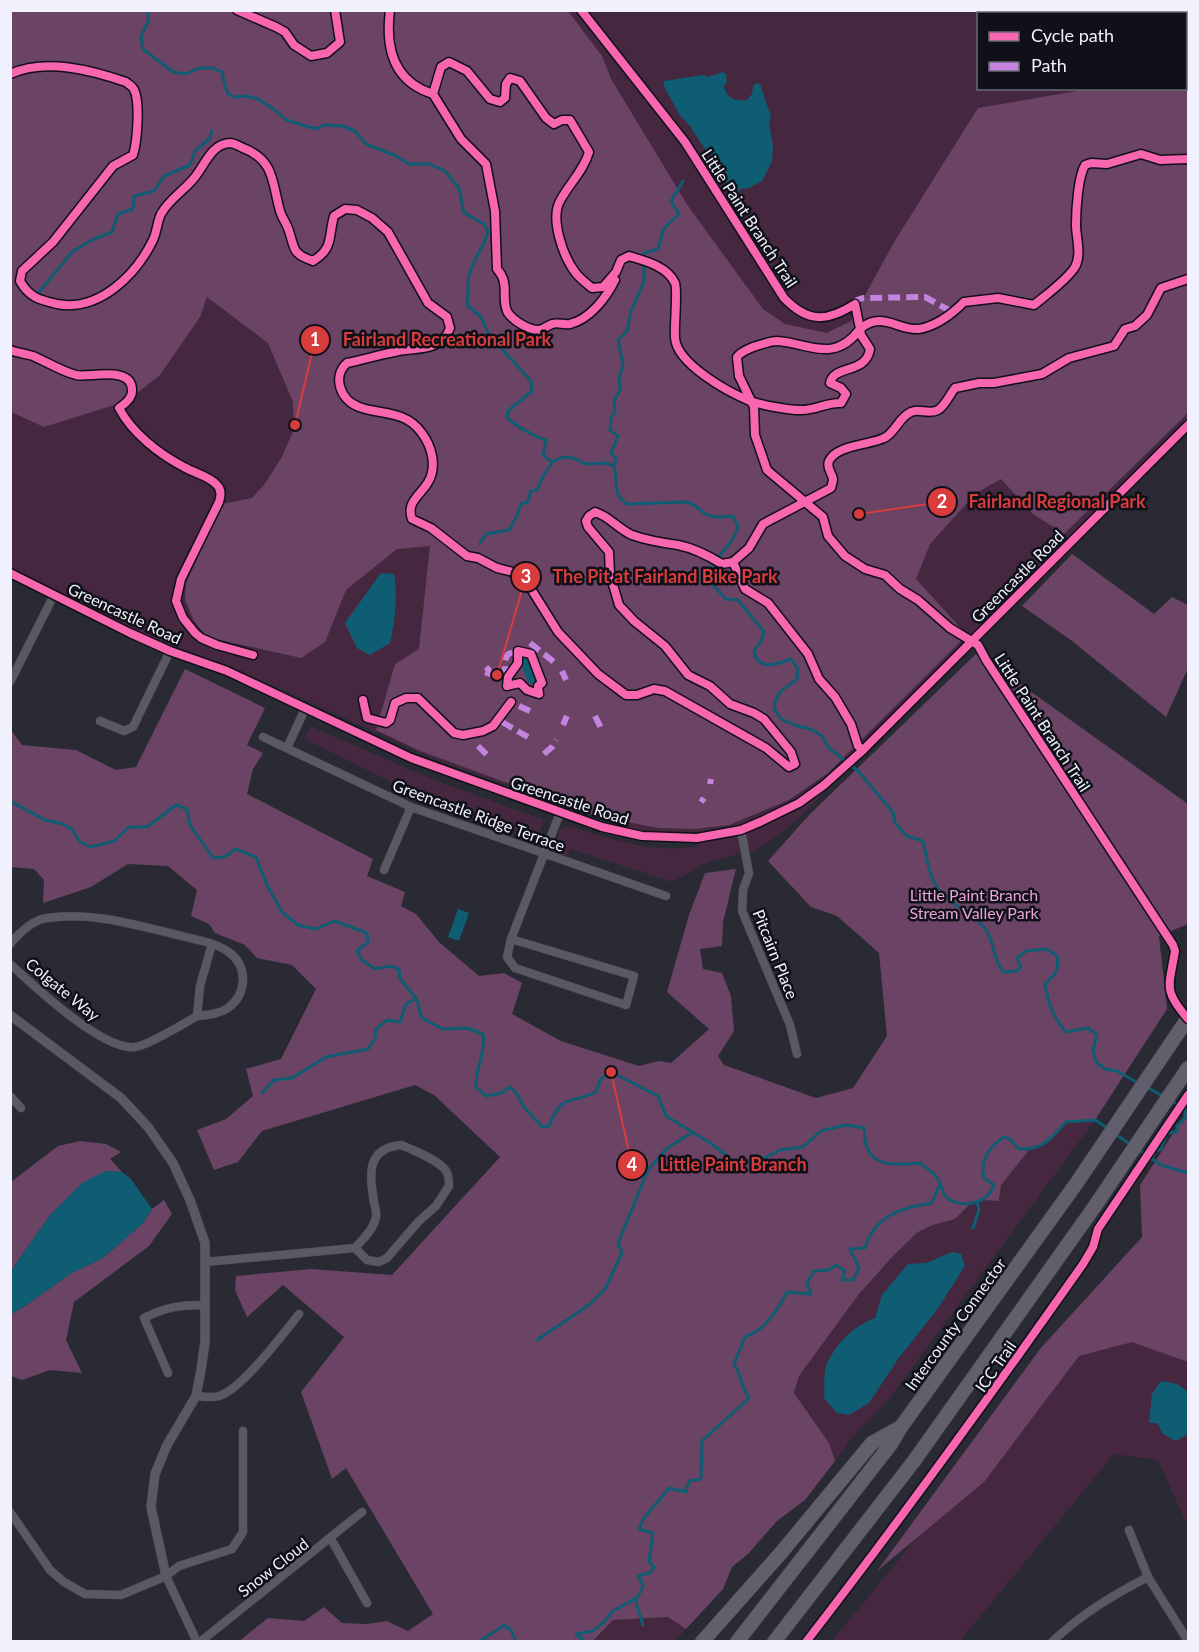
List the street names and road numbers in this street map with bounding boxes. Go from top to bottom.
street label: Little Paint Branch Trail [698,145,802,291]
street label: Greencastle Road [967,526,1067,626]
street label: Greencastle Road [65,578,185,648]
street label: Little Paint Branch Trail [991,649,1095,795]
street label: Greencastle Road [509,772,631,828]
street label: Greencastle Ridge Terrace [390,775,568,855]
street label: Pitcairn Place [749,907,803,1001]
street label: Colgate Way [22,954,104,1025]
street label: Intercounty Connector [901,1254,1009,1394]
street label: ICC Trail [971,1337,1019,1395]
street label: Snow Cloud [234,1534,312,1600]

